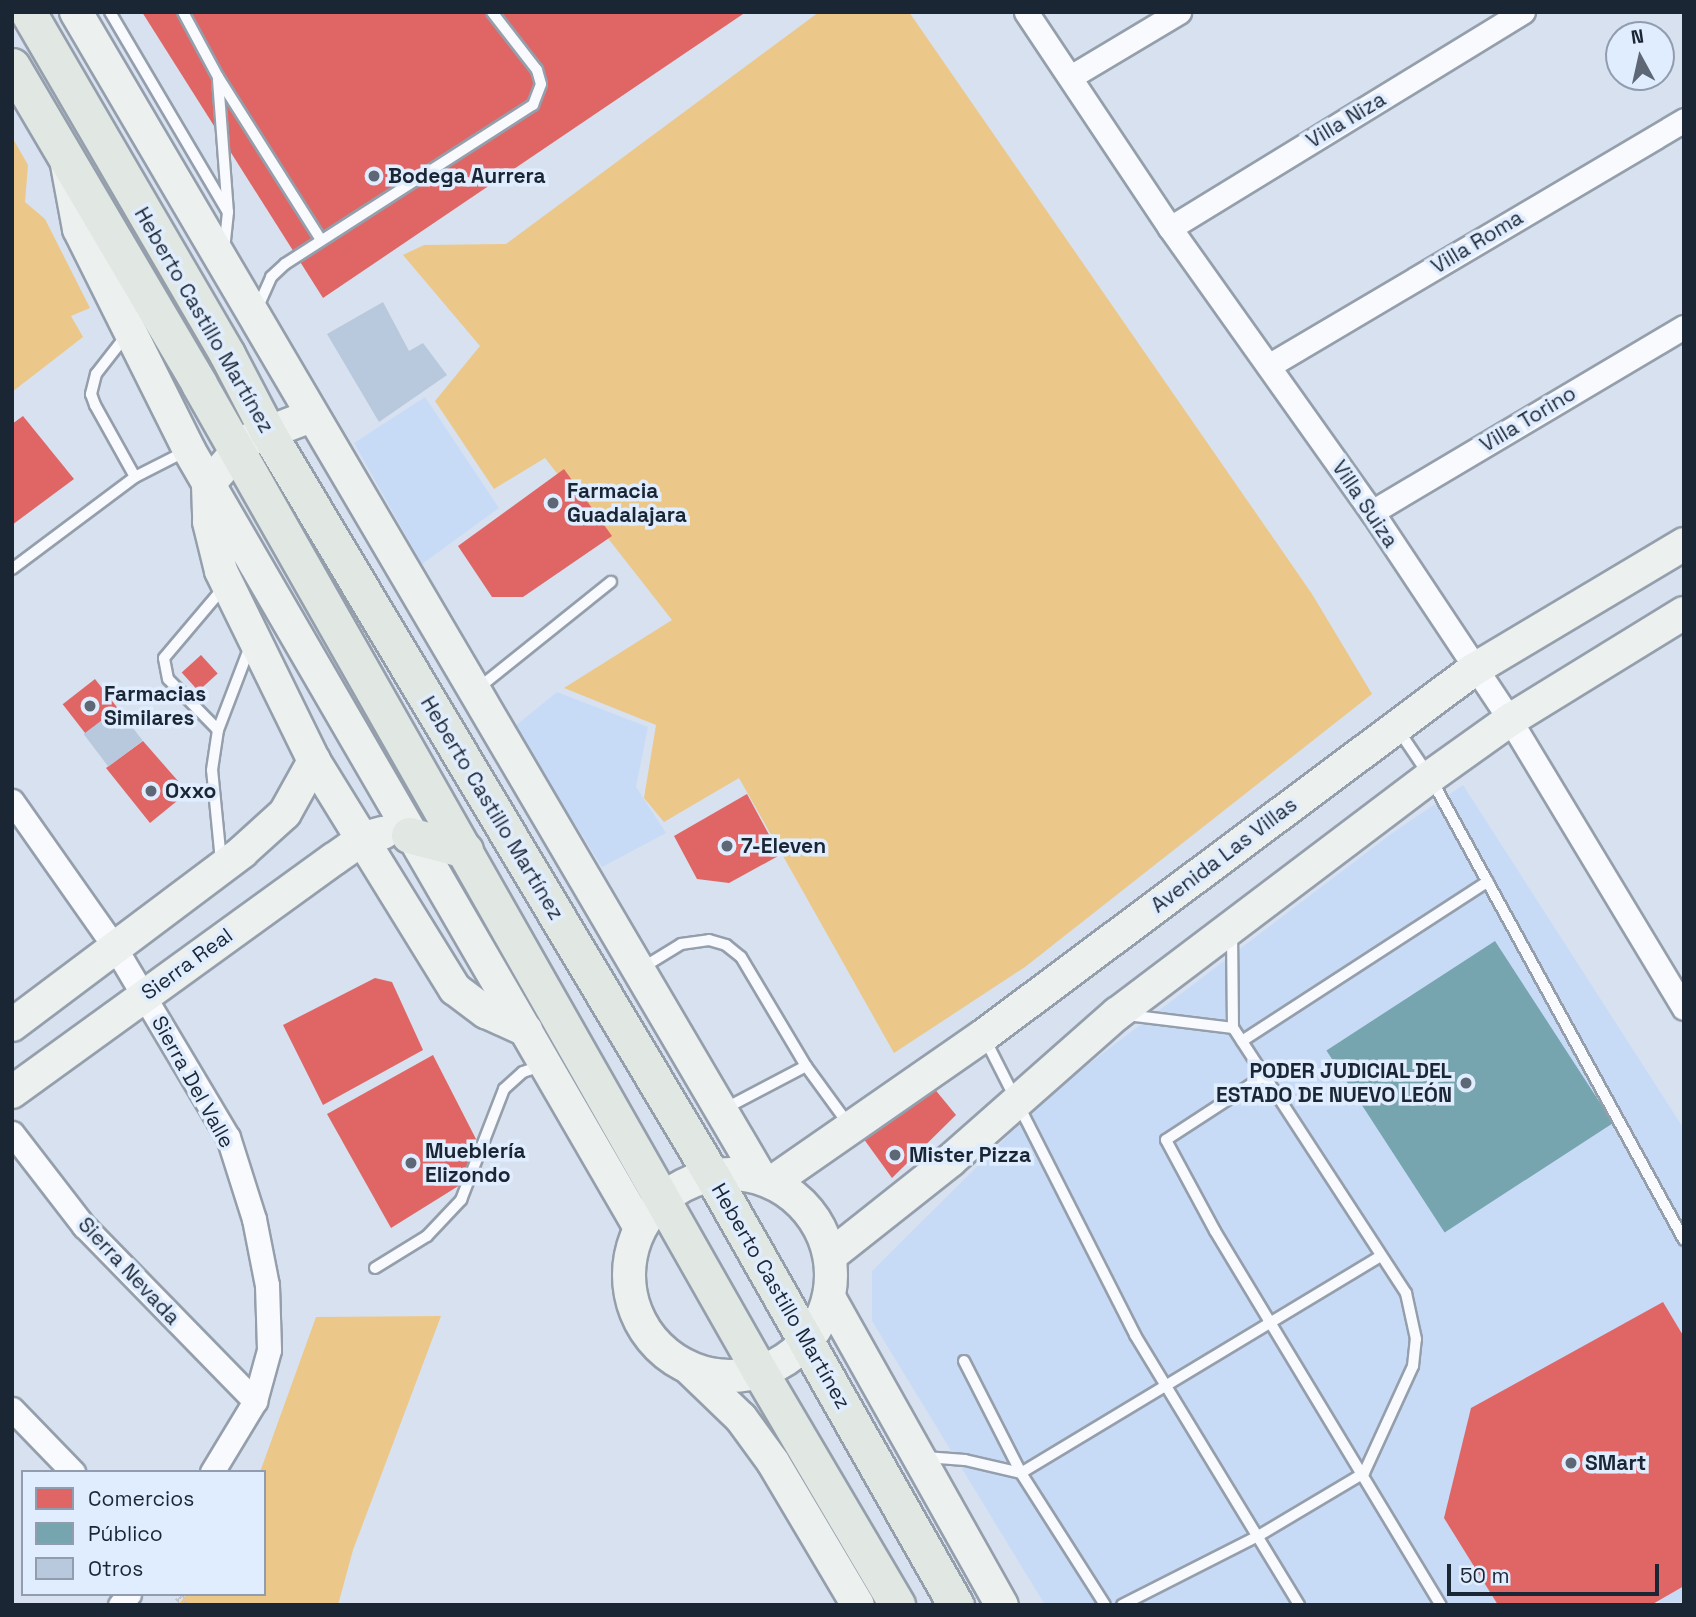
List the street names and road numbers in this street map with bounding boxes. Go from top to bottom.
street label: Villa Niza [1302,87,1390,153]
street label: Heberto Castillo Martínez [129,203,279,437]
street label: Villa Roma [1427,205,1527,279]
street label: Villa Torino [1475,380,1581,458]
street label: Villa Suiza [1327,456,1403,552]
street label: Heberto Castillo Martínez [415,692,569,924]
street label: Avenida Las Villas [1146,792,1302,918]
street label: Sierra Real [137,923,237,1005]
street label: Sierra Del Valle [146,1011,240,1153]
street label: Heberto Castillo Martínez [706,1179,856,1413]
street label: Sierra Nevada [73,1212,185,1330]

